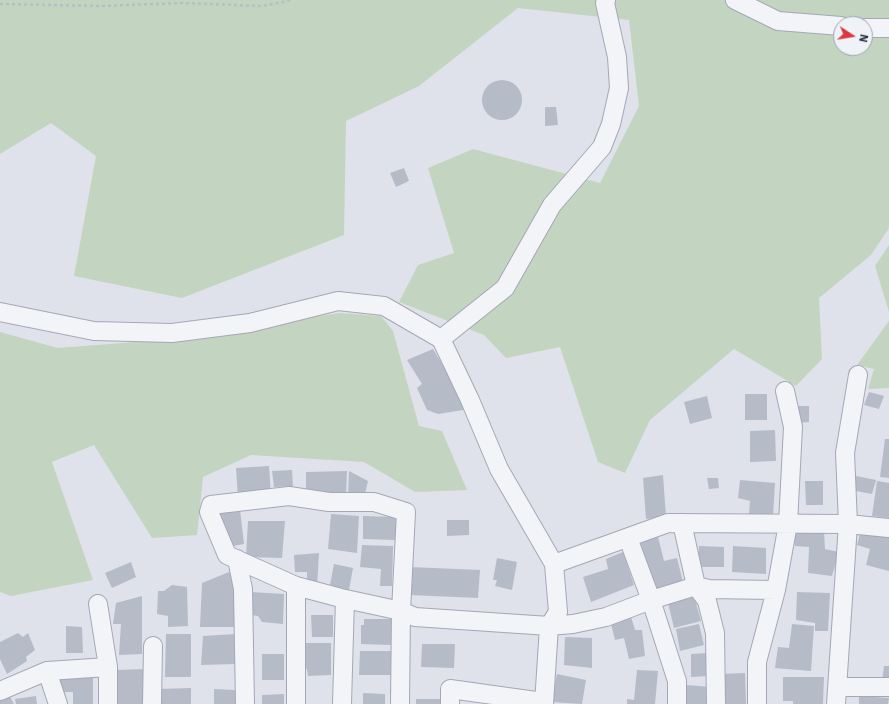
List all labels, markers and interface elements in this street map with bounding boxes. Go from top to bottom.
north arrow [833,16,873,56]
text: N [856,33,871,44]

